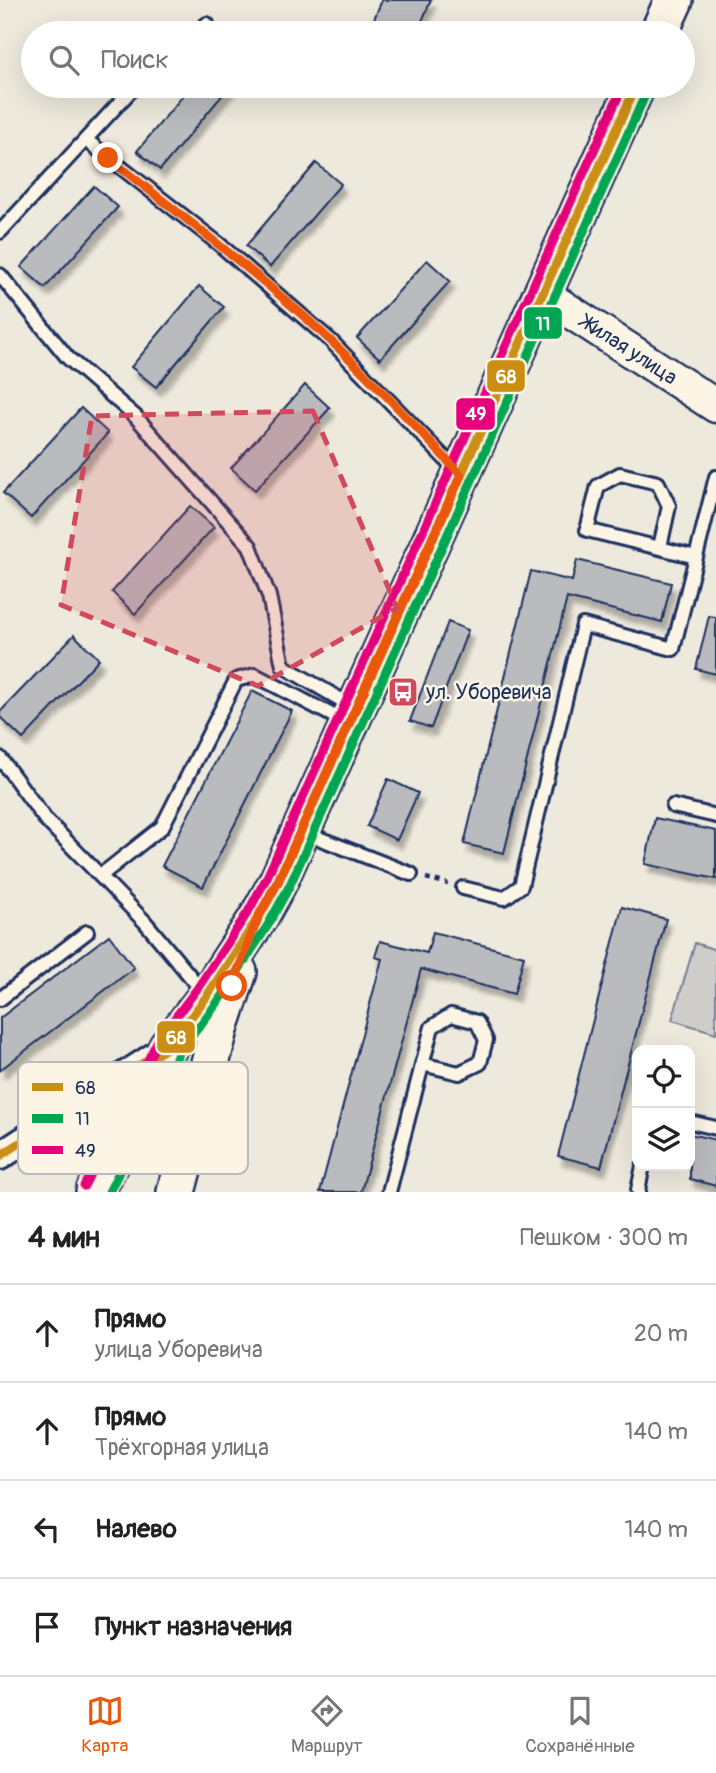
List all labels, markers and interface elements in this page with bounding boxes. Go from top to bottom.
search box [21,21,695,98]
icon: search [45,41,83,79]
text: Поиск [101,44,169,76]
route end [92,142,123,173]
line badge: 11 [523,306,563,340]
street label: Жилая улица [573,307,682,391]
text: 11 [536,312,550,336]
line badge: 68 [486,359,526,393]
text: 68 [496,365,517,389]
line badge: 49 [455,397,496,431]
text: 49 [466,402,487,426]
bus stop icon: ул. Уборевича [386,675,420,709]
place label: ул. Уборевича [425,679,551,706]
route start [216,970,247,1001]
line badge: 68 [156,1020,196,1054]
text: 68 [166,1026,187,1050]
map controls [632,1045,695,1171]
button: locate [632,1045,695,1108]
legend [18,1062,248,1174]
text: 68 [75,1076,96,1100]
text: 11 [75,1107,90,1131]
button: layers [632,1108,695,1171]
text: 49 [75,1139,96,1163]
text: 4 мин [28,1219,100,1256]
text: Пешком · 300 m [520,1223,688,1252]
text: Прямо [95,1303,166,1335]
icon: ahead [28,1314,66,1352]
text: 20 m [634,1319,688,1348]
text: улица Уборевича [95,1335,263,1364]
text: Прямо [95,1401,166,1433]
icon: ahead [28,1412,66,1450]
text: 140 m [625,1417,688,1446]
text: Трёхгорная улица [95,1433,269,1462]
icon: left [28,1510,66,1548]
text: Налево [95,1513,177,1545]
text: 140 m [625,1515,688,1544]
icon: arrive [28,1608,66,1646]
text: Пункт назначения [95,1611,292,1643]
tab: Карта [81,1692,128,1758]
tab: Маршрут [291,1692,363,1758]
tab: Сохранённые [525,1692,635,1758]

